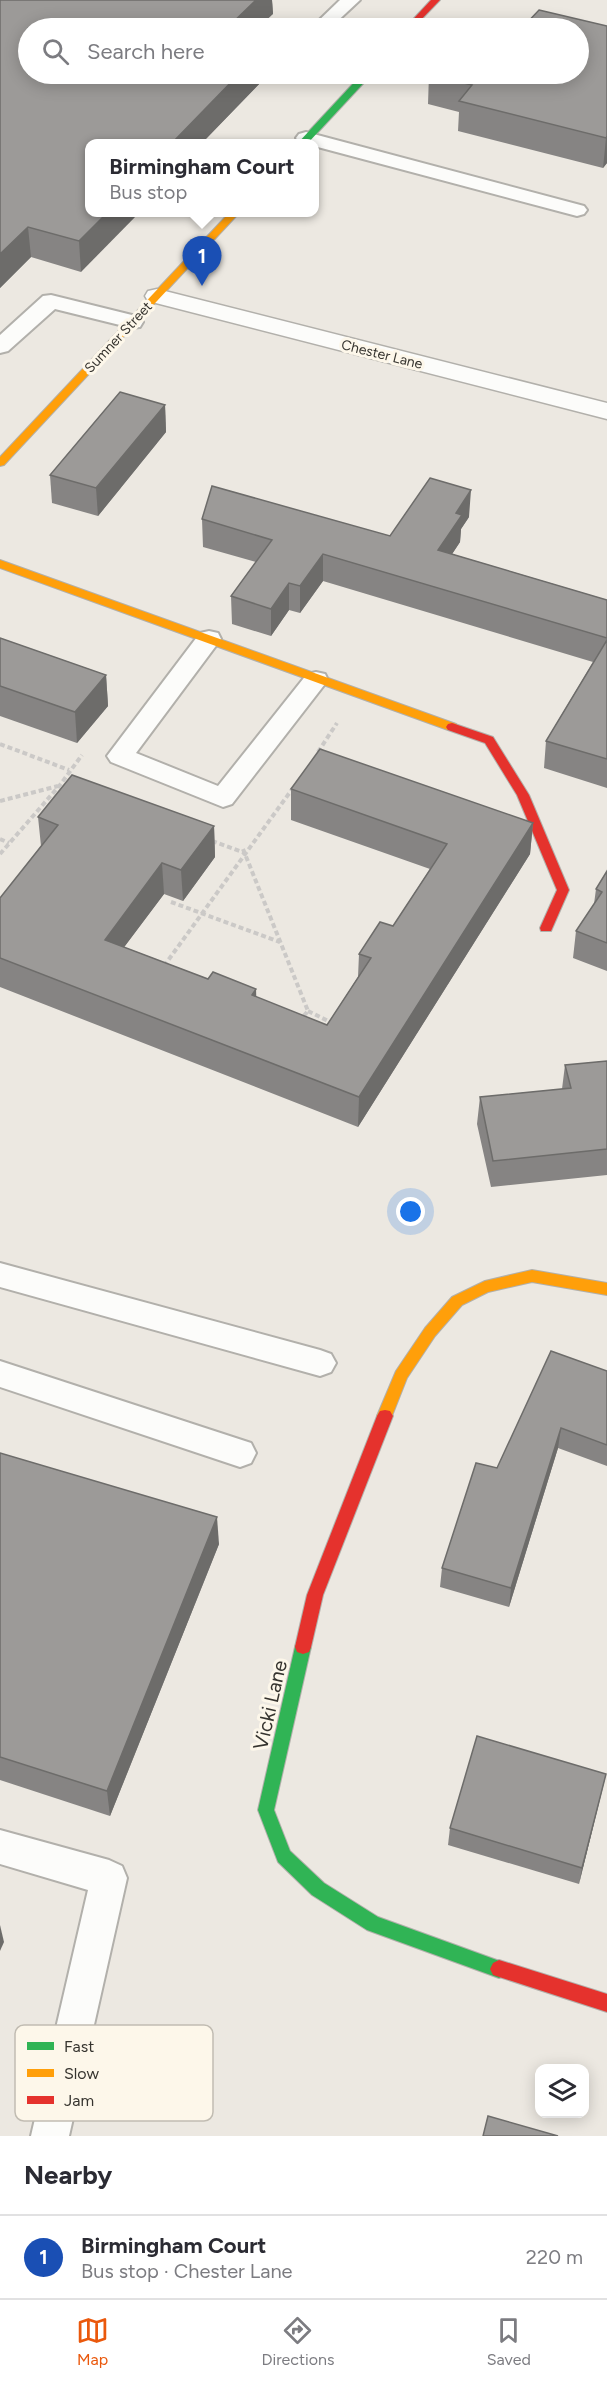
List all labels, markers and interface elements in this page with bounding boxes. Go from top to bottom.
search box [18,18,589,84]
icon: search [39,35,72,68]
text: Search here [87,38,205,65]
popup [85,139,319,217]
text: Birmingham Court [109,153,295,180]
text: Bus stop [109,180,187,204]
pin: 1 [182,236,222,286]
street label: Sumner Street [81,298,156,376]
street label: Chester Lane [340,336,425,373]
your location [396,1197,425,1226]
street label: Vicki Lane [248,1658,292,1752]
legend [15,2025,213,2121]
text: Fast [64,2037,94,2056]
text: Slow [64,2064,99,2083]
map controls [535,2064,589,2118]
button: layers [535,2064,589,2118]
text: Jam [64,2091,94,2110]
text: Nearby [24,2159,112,2191]
text: Birmingham Court [81,2232,266,2259]
text: 1 [39,2245,48,2269]
text: 220 m [526,2245,583,2269]
text: Bus stop · Chester Lane [81,2259,292,2283]
tab: Map [76,2314,109,2369]
tab: Directions [261,2314,334,2369]
tab: Saved [487,2314,531,2369]

